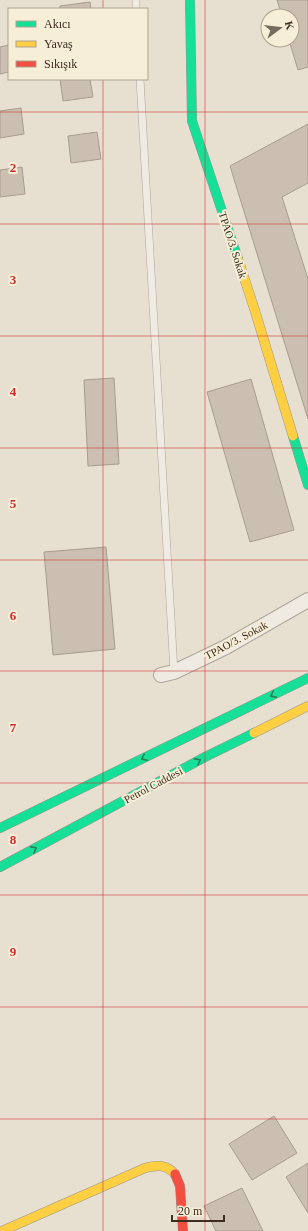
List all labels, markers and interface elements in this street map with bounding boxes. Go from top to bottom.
legend [8,8,148,80]
north arrow [260,8,300,48]
text: Akıcı [44,17,71,31]
text: K [283,20,297,32]
text: Yavaş [44,37,73,51]
text: Sıkışık [44,57,77,71]
text: 2 [10,160,16,175]
street label: TPAO/3. Sokak [217,210,250,280]
text: 3 [10,272,17,287]
text: 4 [10,384,17,399]
text: 5 [10,496,17,511]
text: 6 [10,608,17,623]
street label: TPAO/3. Sokak [203,618,270,662]
one-way arrow [270,690,277,698]
text: 7 [10,720,17,735]
one-way arrow [140,753,148,761]
one-way arrow [194,758,201,765]
street label: Petrol Caddesi [122,765,184,805]
text: 8 [10,832,17,847]
one-way arrow [30,846,38,853]
text: 9 [10,944,17,959]
scale bar [172,1197,224,1223]
text: 20 m [178,1204,203,1218]

